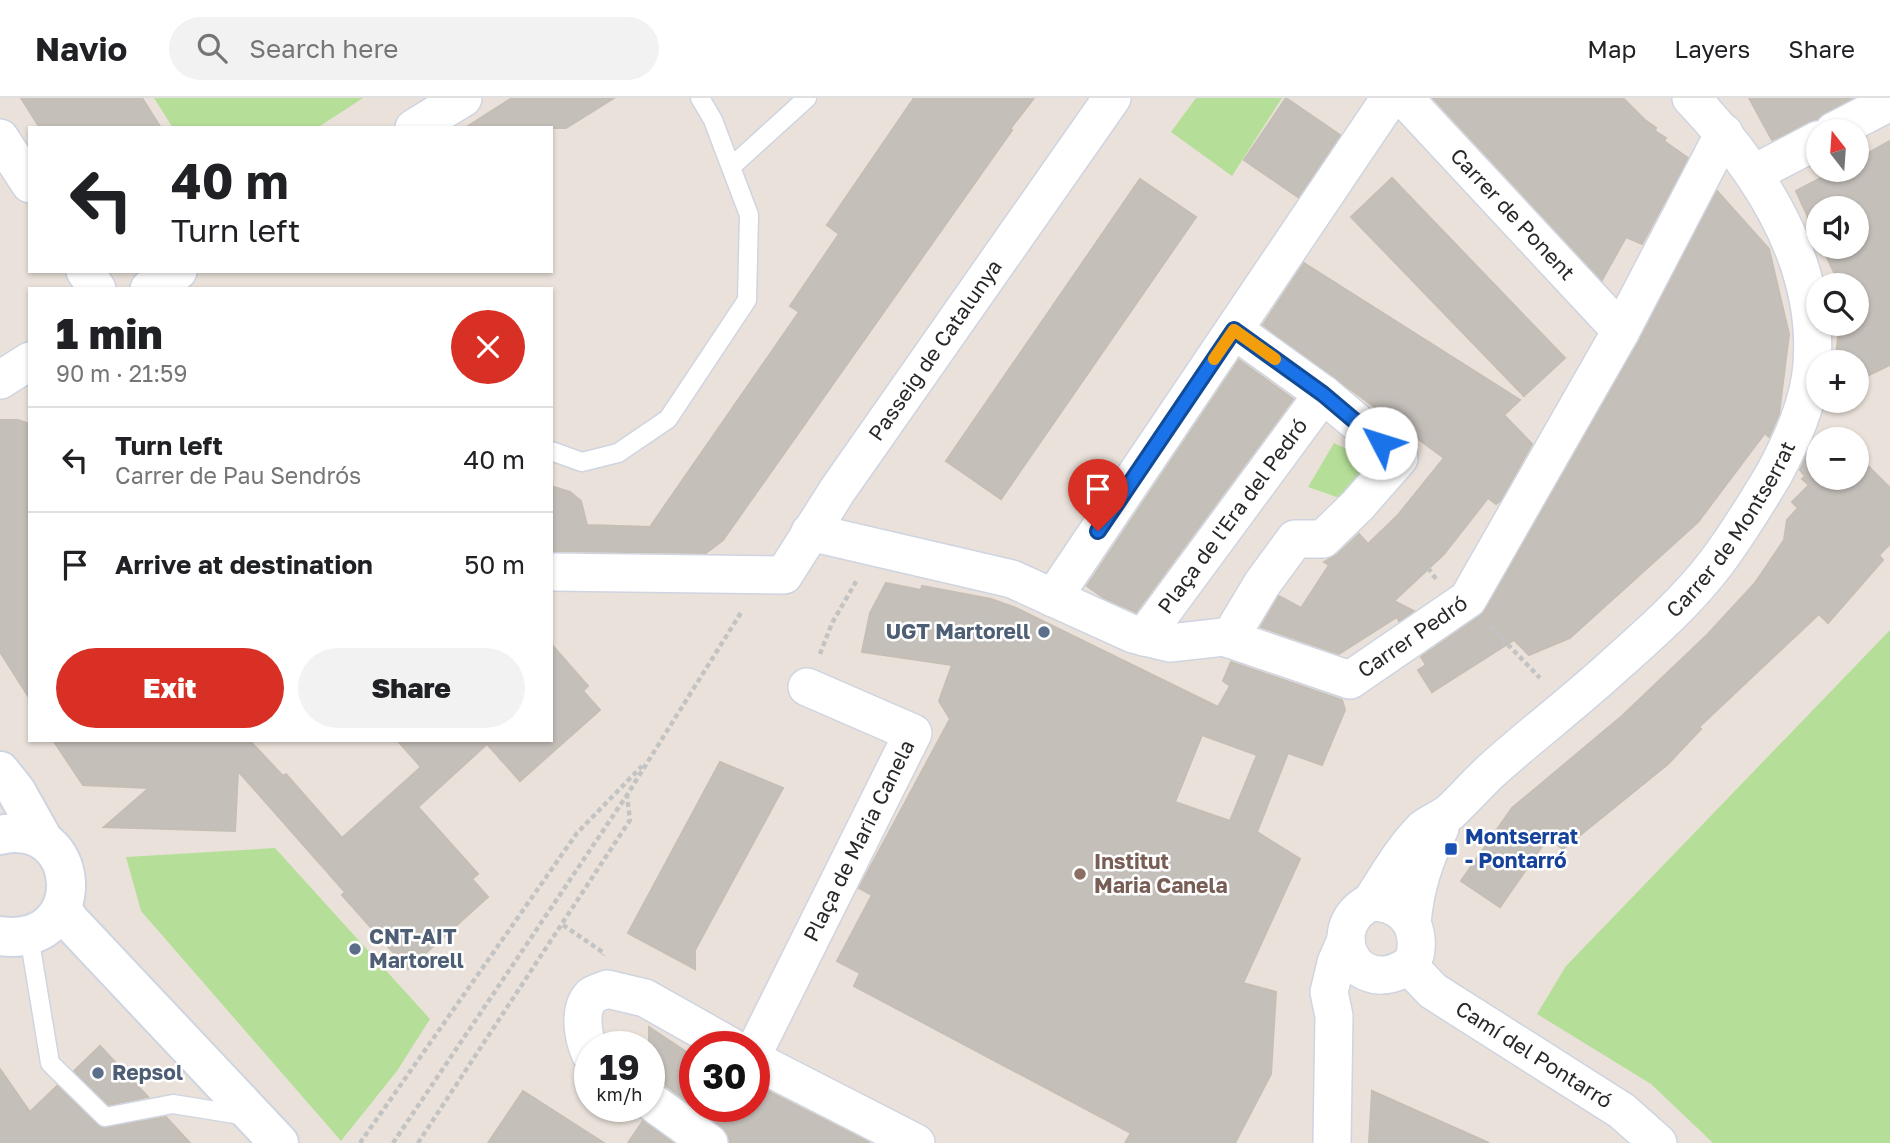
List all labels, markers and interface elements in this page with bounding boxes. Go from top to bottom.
search box [169,17,659,80]
text: Navio [35,29,127,68]
icon: search [193,29,231,67]
text: Search here [249,33,398,64]
text: Map [1587,34,1636,63]
text: Layers [1674,34,1750,63]
text: Share [1788,34,1855,63]
north arrow [1806,119,1869,182]
map controls [1806,119,1869,490]
street label: Carrer de Ponent [1445,142,1581,285]
text: 40 m [171,151,289,210]
icon: left [56,154,147,245]
button: sound [1806,196,1869,259]
text: Turn left [171,211,300,249]
street label: Passeig de Catalunya [862,254,1007,445]
button: search [1806,273,1869,336]
text: 1 min [56,308,163,358]
button: close [451,310,525,384]
button: + [1806,350,1869,413]
text: 90 m · 21:59 [56,359,187,387]
position arrow [1344,406,1418,480]
street label: Plaça de l'Era del Pedró [1152,413,1313,618]
button: − [1806,427,1869,490]
text: Turn left [115,430,223,461]
street label: Carrer de Montserrat [1660,437,1800,623]
icon: left [56,441,94,479]
text: 40 m [464,444,525,475]
pin [1068,459,1128,531]
text: Carrer de Pau Sendrós [115,461,361,489]
icon: arrive [1079,470,1117,508]
icon: arrive [56,546,94,584]
text: Arrive at destination [115,549,373,580]
text: 50 m [464,549,525,580]
street label: Carrer Pedró [1352,589,1472,683]
place label: UGT Martorell [886,618,1030,644]
marker: UGT Martorell [1036,624,1052,640]
button: Exit [56,648,284,728]
button: Share [298,648,525,728]
street label: Plaça de Maria Canela [797,735,920,946]
place label: Montserrat - Pontarró [1465,823,1578,873]
marker: Montserrat - Pontarró [1443,841,1459,857]
place label: Institut Maria Canela [1094,848,1228,898]
marker: Institut Maria Canela [1072,866,1088,882]
place label: CNT-AIT Martorell [369,923,464,973]
marker: CNT-AIT Martorell [347,941,363,957]
street label: Camí del Pontarró [1451,995,1618,1114]
speed limit sign: 30 [679,1031,770,1122]
text: 19 [599,1046,640,1088]
place label: Repsol [112,1059,183,1085]
marker: Repsol [90,1065,106,1081]
text: km/h [597,1083,642,1105]

